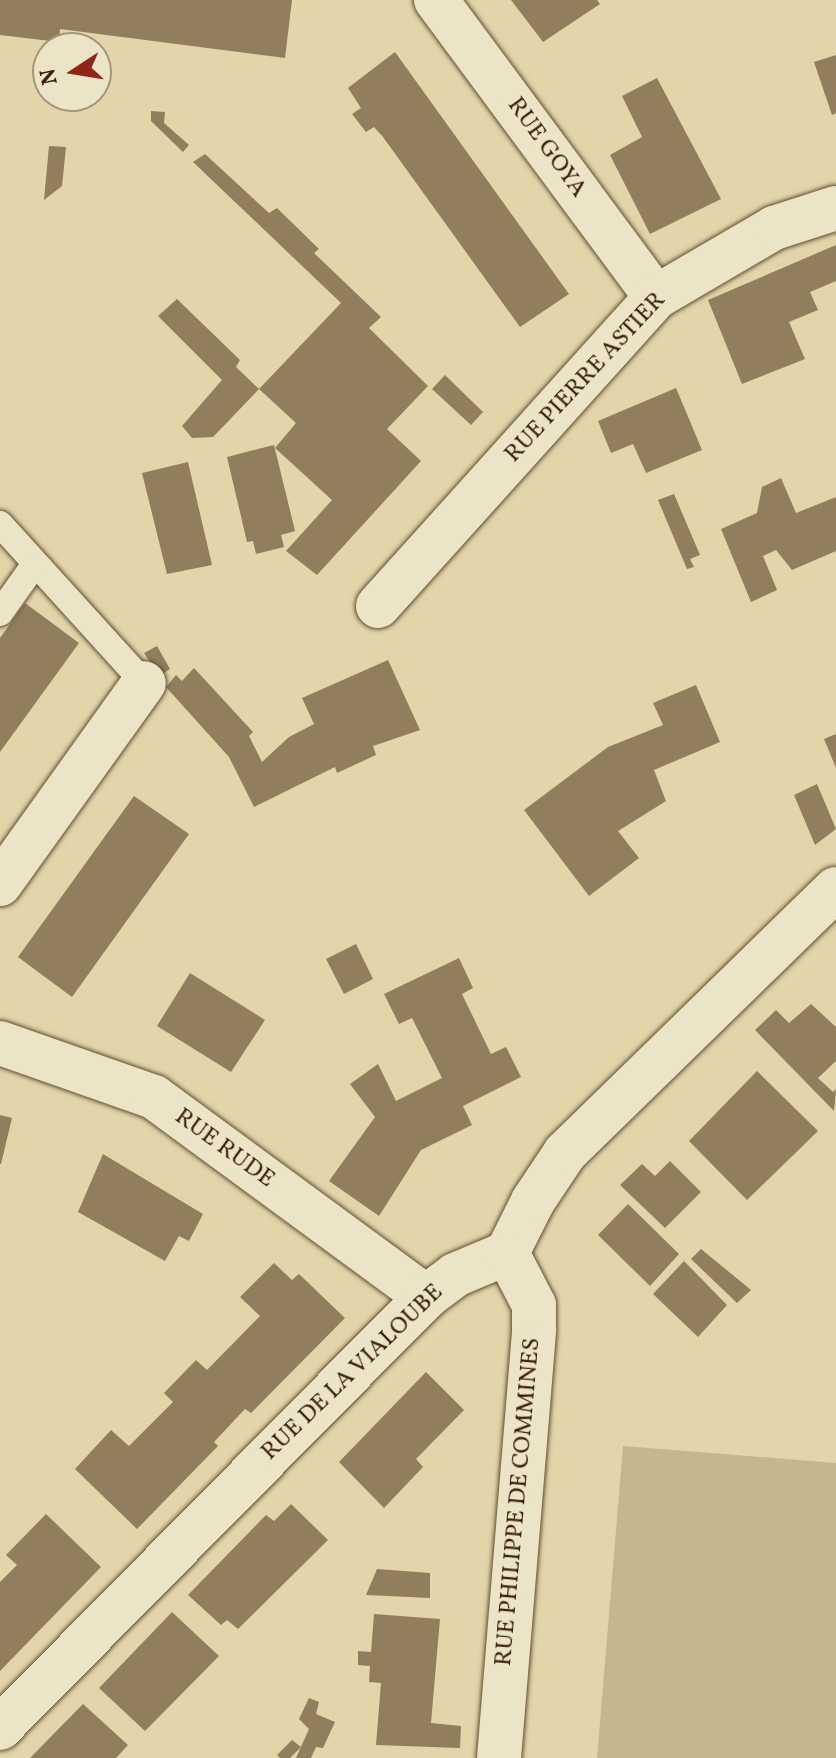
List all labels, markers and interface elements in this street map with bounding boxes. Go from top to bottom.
north arrow [32,32,112,112]
text: N [33,66,67,88]
street label: RUE GOYA [500,92,592,204]
street label: RUE PIERRE ASTIER [500,287,672,469]
street label: RUE RUDE [168,1103,280,1195]
street label: RUE DE LA VIALOUBE [256,1279,450,1467]
street label: RUE PHILIPPE DE COMMINES [490,1337,548,1667]

